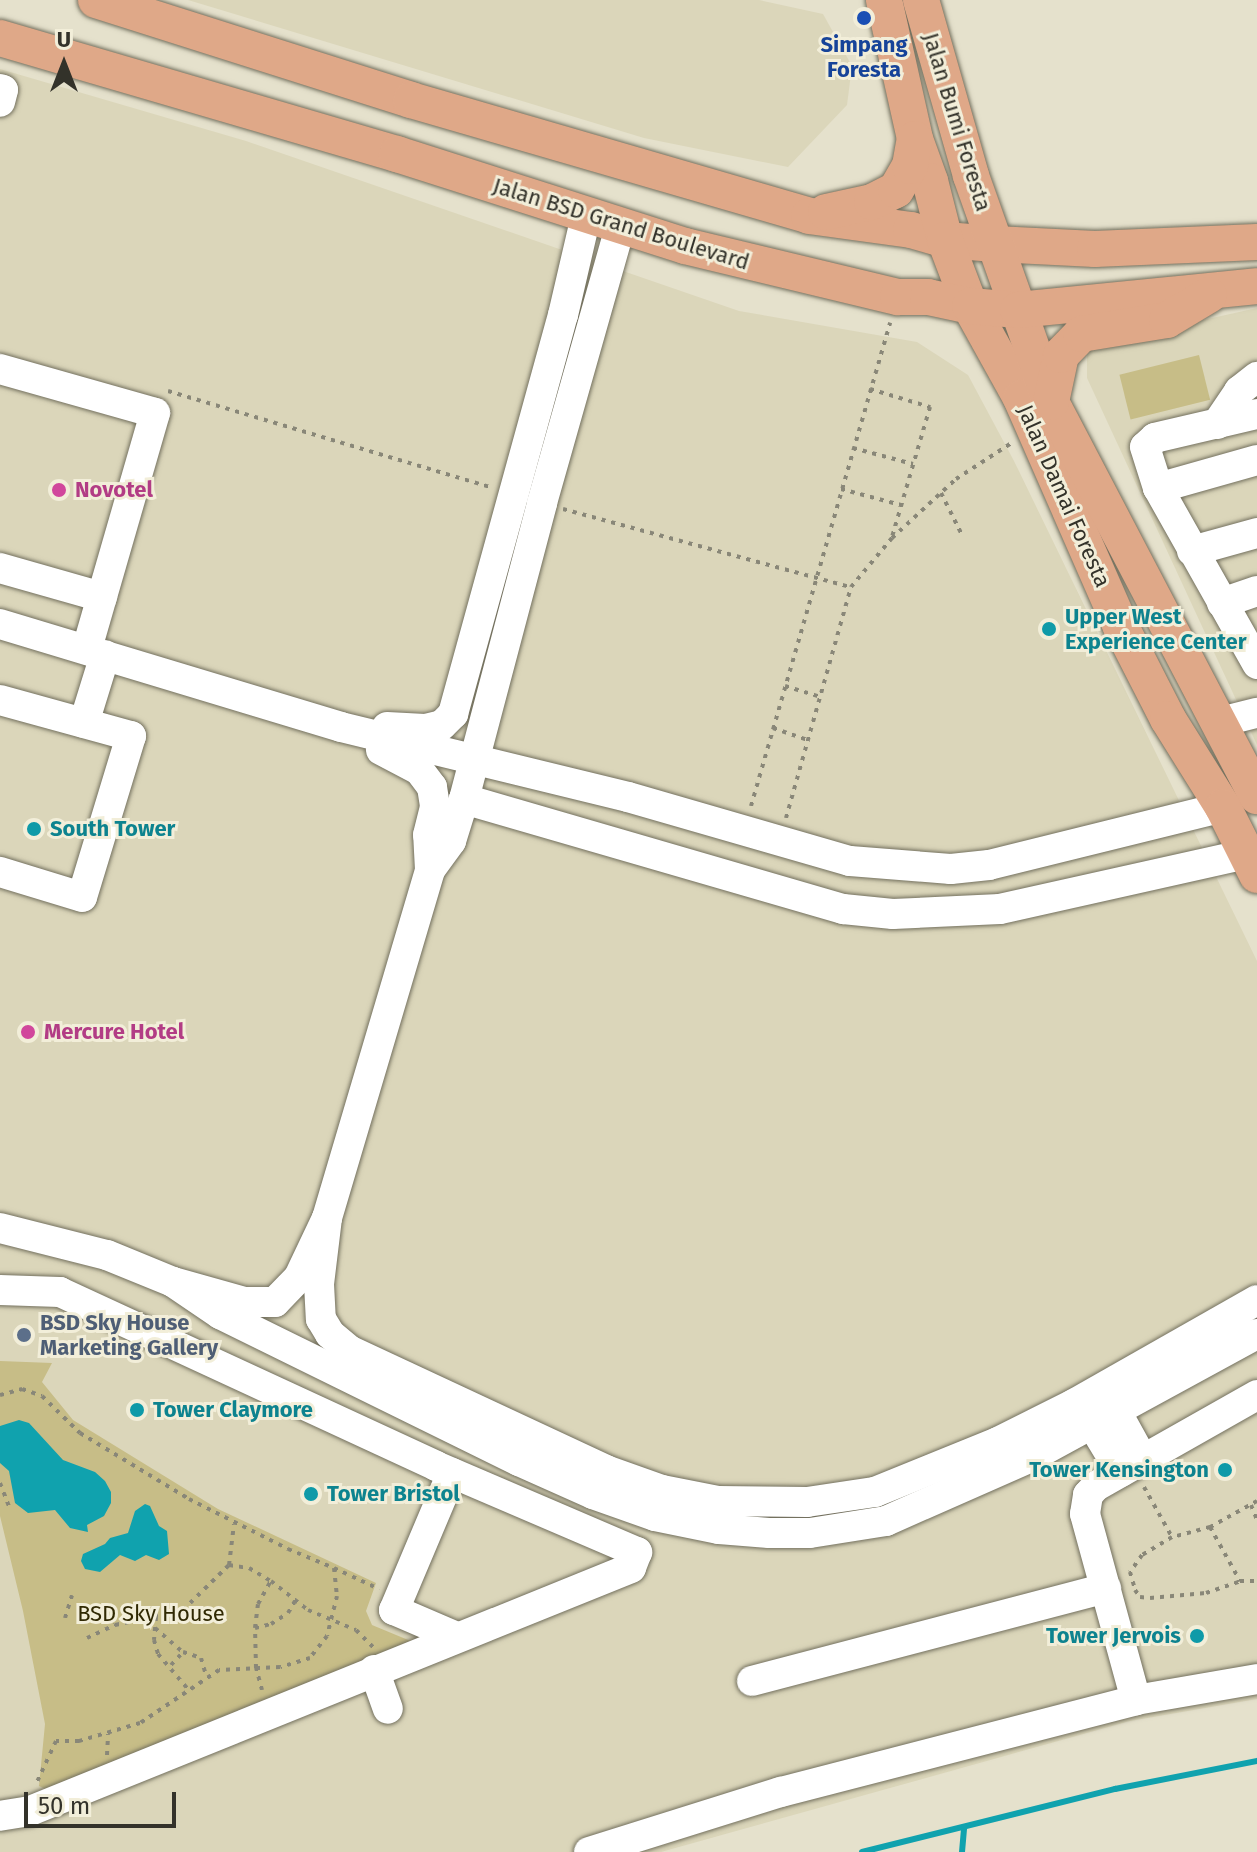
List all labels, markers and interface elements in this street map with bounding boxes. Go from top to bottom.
marker: Simpang Foresta [855,9,873,27]
north arrow [24,24,104,104]
text: U [57,26,71,53]
street label: Jalan Bumi Foresta [917,30,997,214]
place label: Simpang Foresta [820,31,908,82]
street label: Jalan BSD Grand Boulevard [490,172,752,276]
street label: Jalan Damai Foresta [1012,401,1116,591]
place label: Novotel [75,477,153,503]
marker: Novotel [50,481,68,499]
place label: Upper West Experience Center [1065,603,1247,654]
marker: Upper West Experience Center [1040,620,1058,638]
place label: South Tower [50,816,175,842]
marker: South Tower [25,820,43,838]
place label: Mercure Hotel [44,1019,184,1045]
marker: Mercure Hotel [19,1023,37,1041]
place label: BSD Sky House Marketing Gallery [40,1309,218,1360]
marker: BSD Sky House Marketing Gallery [15,1326,33,1344]
place label: Tower Claymore [153,1397,313,1423]
marker: Tower Claymore [128,1401,146,1419]
place label: Tower Kensington [1029,1457,1209,1483]
marker: Tower Kensington [1216,1461,1234,1479]
place label: Tower Bristol [327,1481,460,1507]
marker: Tower Bristol [302,1485,320,1503]
park label: BSD Sky House [77,1601,225,1627]
place label: Tower Jervois [1046,1623,1181,1649]
marker: Tower Jervois [1188,1627,1206,1645]
scale bar [28,1776,180,1826]
text: 50 m [38,1792,90,1820]

